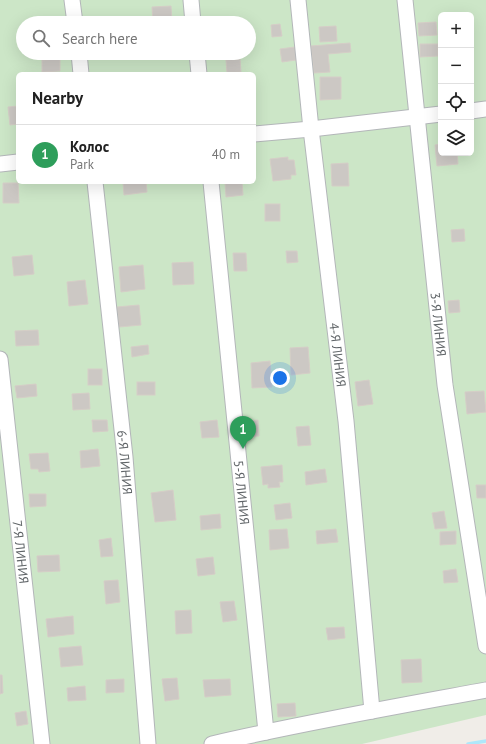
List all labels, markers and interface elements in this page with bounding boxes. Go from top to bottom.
map controls [438,12,474,156]
button: + [438,12,474,48]
search box [16,16,256,60]
icon: search [30,27,52,49]
text: Search here [62,29,138,48]
button: − [438,48,474,84]
button: locate [438,84,474,120]
text: Nearby [32,87,83,109]
button: layers [438,120,474,156]
text: Колос [70,137,109,156]
text: 1 [41,146,49,163]
text: 40 m [212,146,240,163]
text: Park [70,156,94,173]
street label: 3-Я ЛИНИЯ [426,291,450,357]
street label: 4-Я ЛИНИЯ [325,322,350,388]
your location [270,368,290,388]
pin: 1 [230,416,256,449]
street label: 6-Я ЛИНИЯ [113,429,136,495]
street label: 5-Я ЛИНИЯ [230,460,253,525]
street label: 7-Я ЛИНИЯ [9,519,32,584]

